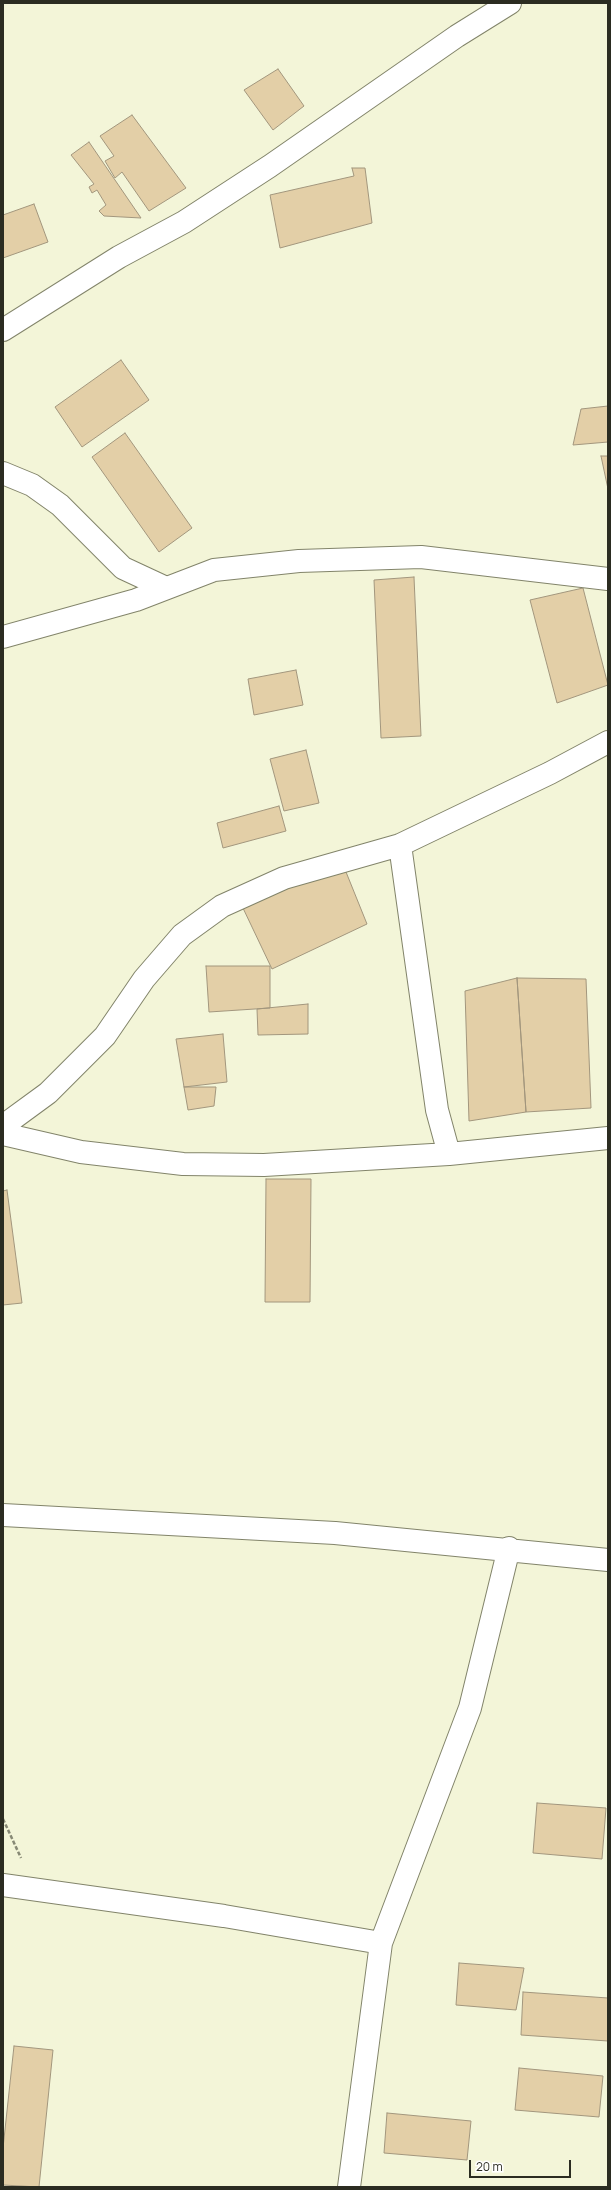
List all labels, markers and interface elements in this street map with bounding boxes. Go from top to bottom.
scale bar [471,2152,573,2178]
text: 20 m [476,2158,503,2175]

